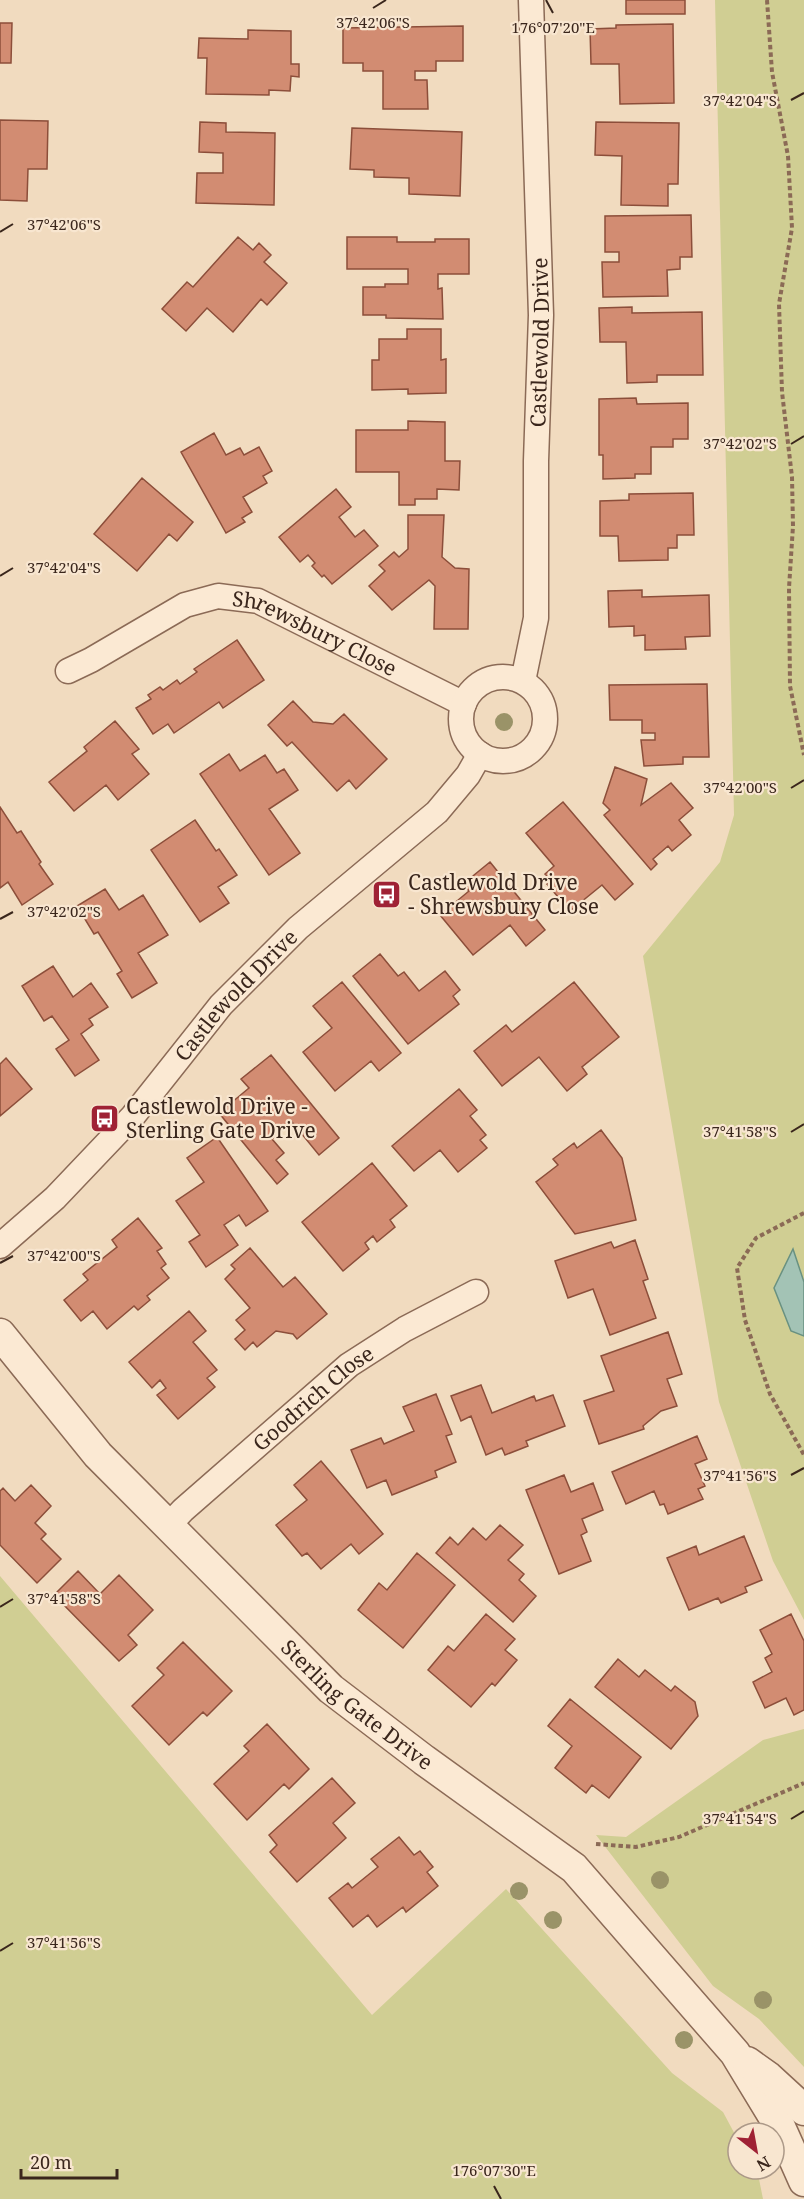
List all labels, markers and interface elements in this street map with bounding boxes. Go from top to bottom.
text: 37°42'06"S [336,12,410,32]
text: 176°07'20"E [511,17,595,37]
text: 37°42'04"S [703,90,777,110]
text: 37°42'06"S [27,214,101,234]
street label: Castlewold Drive [523,257,555,428]
text: 37°42'02"S [703,433,777,453]
text: 37°42'04"S [27,557,101,577]
street label: Shrewsbury Close [231,584,402,682]
text: 37°42'00"S [703,777,777,797]
place label: Castlewold Drive - Shrewsbury Close [408,868,599,920]
bus stop icon: Castlewold Drive - Shrewsbury Close [371,878,403,910]
text: 37°42'02"S [27,901,101,921]
street label: Castlewold Drive [168,923,303,1067]
place label: Castlewold Drive - Sterling Gate Drive [126,1092,316,1144]
bus stop icon: Castlewold Drive - Sterling Gate Drive [89,1102,121,1134]
text: 37°41'58"S [703,1121,777,1141]
text: 37°42'00"S [27,1245,101,1265]
street label: Goodrich Close [246,1339,379,1457]
text: 37°41'56"S [703,1465,777,1485]
text: 37°41'58"S [27,1588,101,1608]
street label: Sterling Gate Drive [275,1633,439,1776]
text: 37°41'54"S [703,1808,777,1828]
text: 37°41'56"S [27,1932,101,1952]
north arrow [726,2121,786,2181]
scale bar [21,2142,117,2180]
text: 20 m [30,2150,72,2174]
text: N [752,2151,775,2177]
text: 176°07'30"E [452,2160,536,2180]

